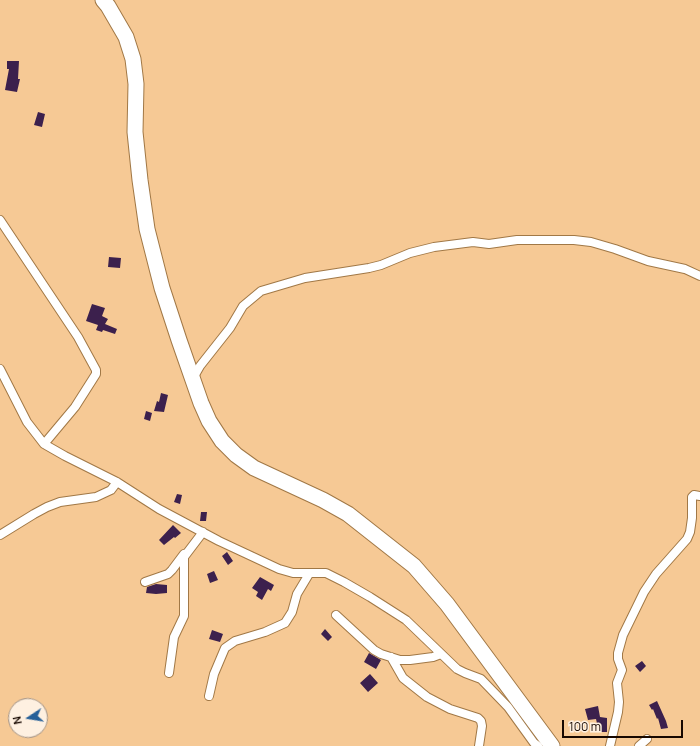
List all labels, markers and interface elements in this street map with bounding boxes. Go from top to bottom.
north arrow [8,698,48,738]
scale bar [564,712,685,738]
text: N [9,715,25,726]
text: 100 m [569,718,601,735]

